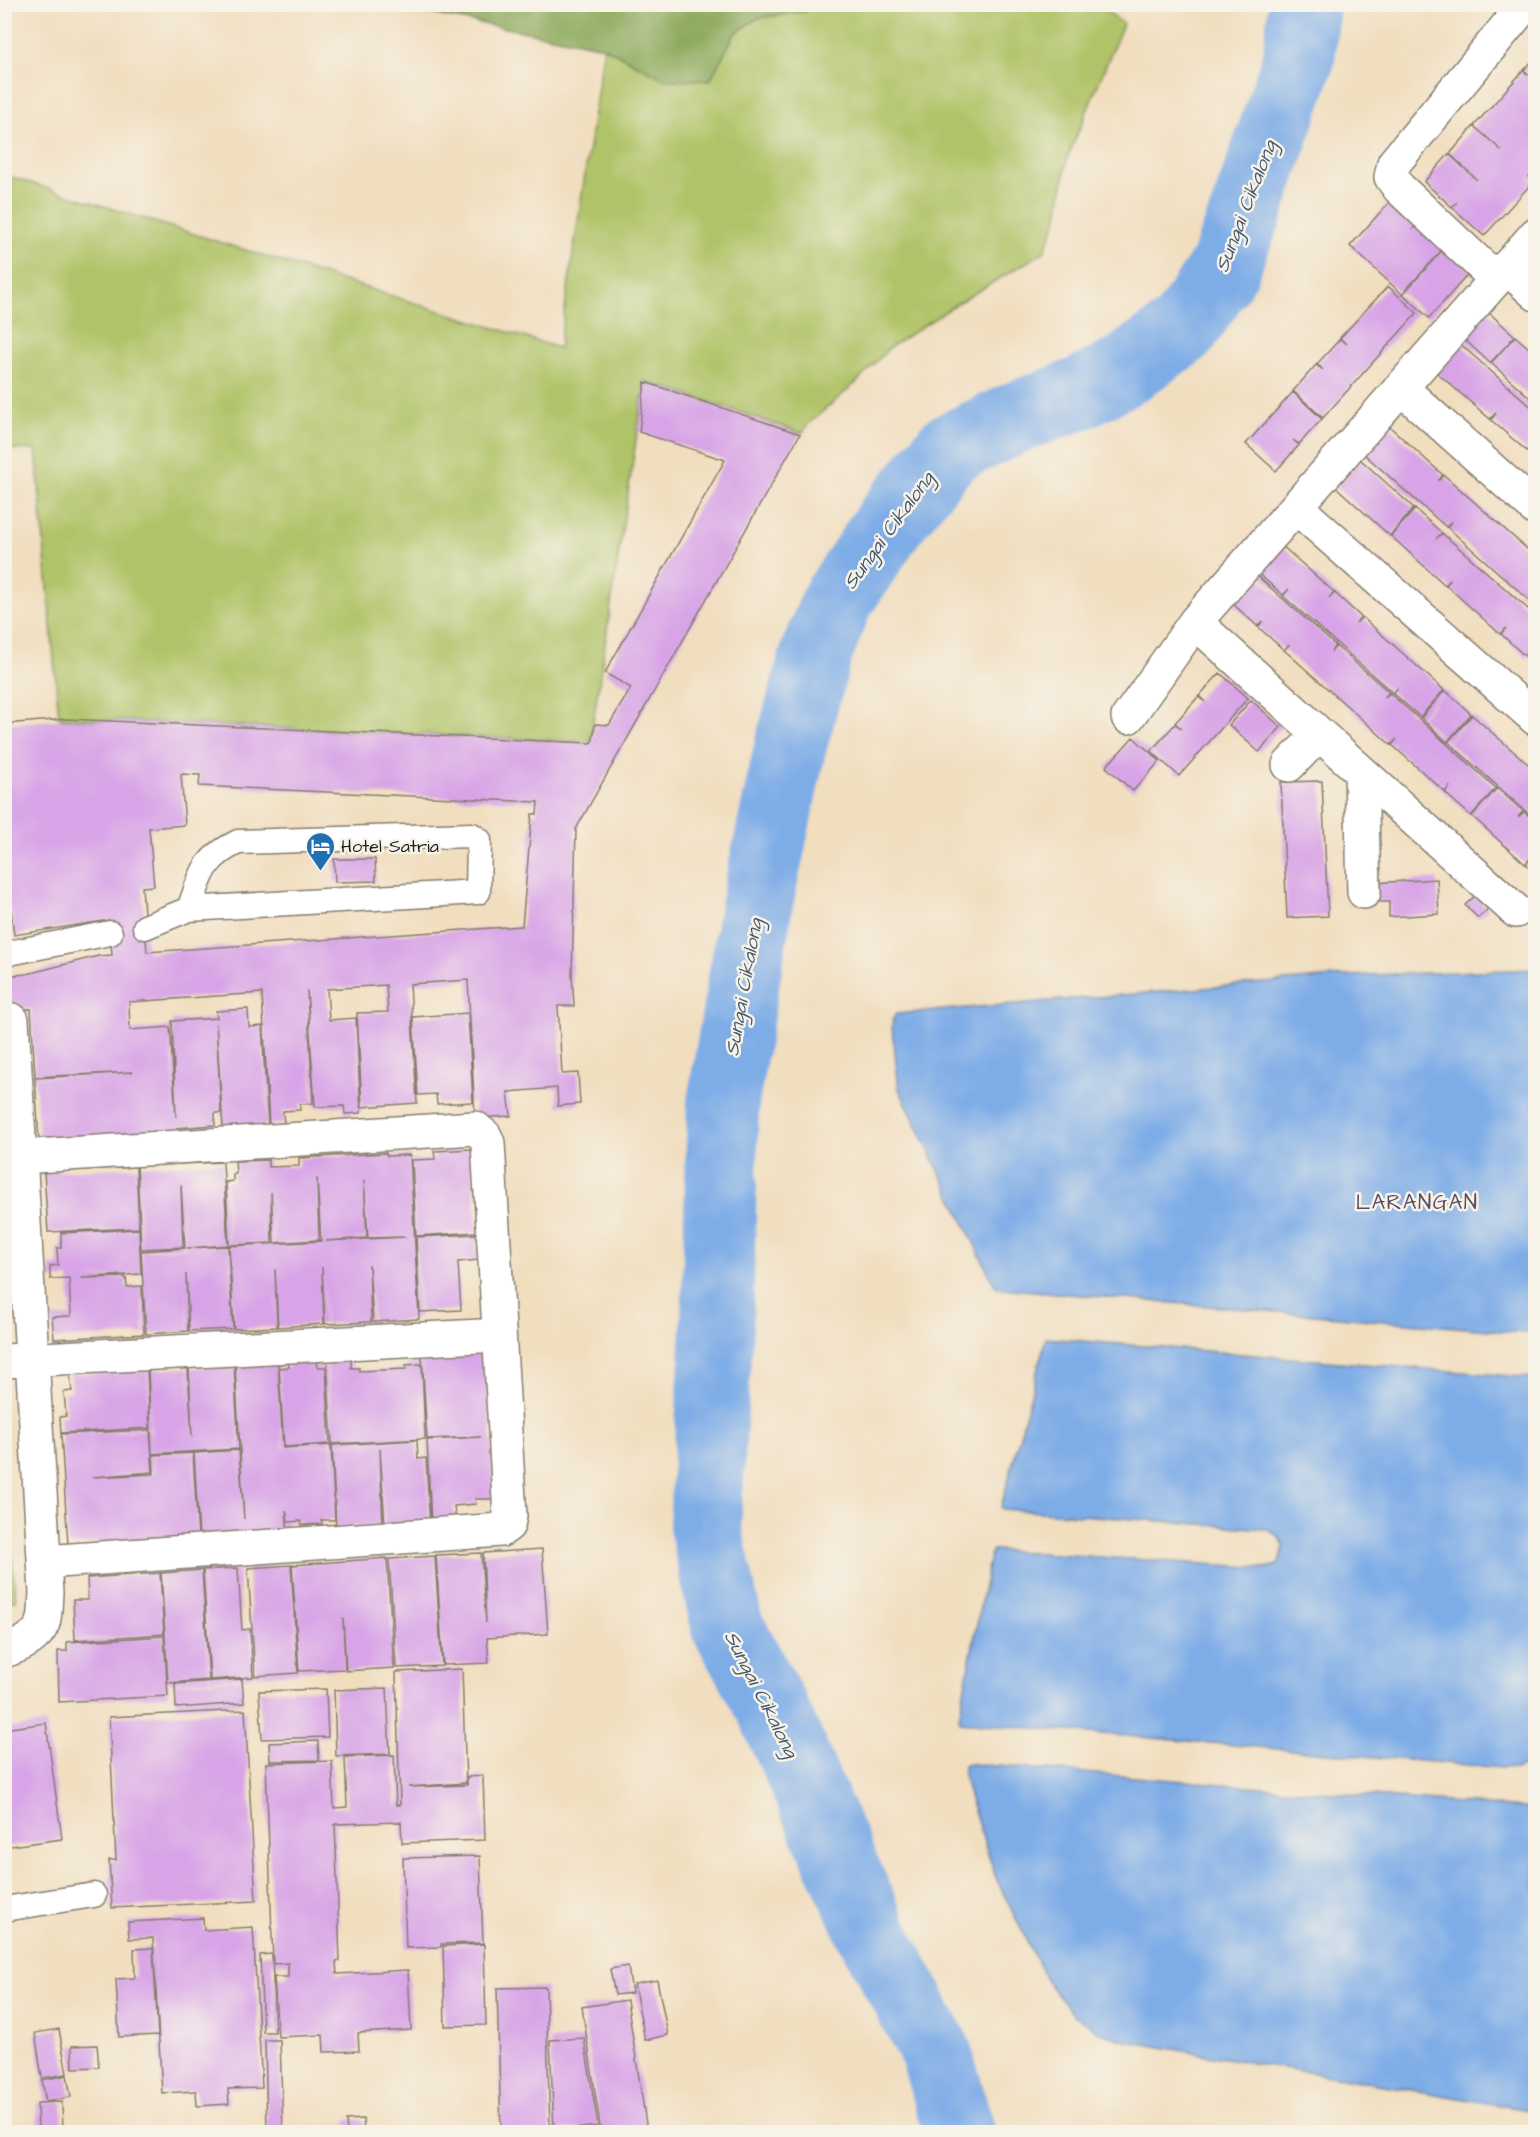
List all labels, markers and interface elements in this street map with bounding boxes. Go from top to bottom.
water label: Sungai Cikalong [1208,135,1285,277]
water label: Sungai Cikalong [837,465,943,596]
hotel icon: Hotel Satria [304,830,336,872]
place label: Hotel Satria [341,834,439,859]
water label: Sungai Cikalong [718,915,771,1058]
district label: LARANGAN [1356,1188,1478,1217]
water label: Sungai Cikalong [716,1626,806,1765]

